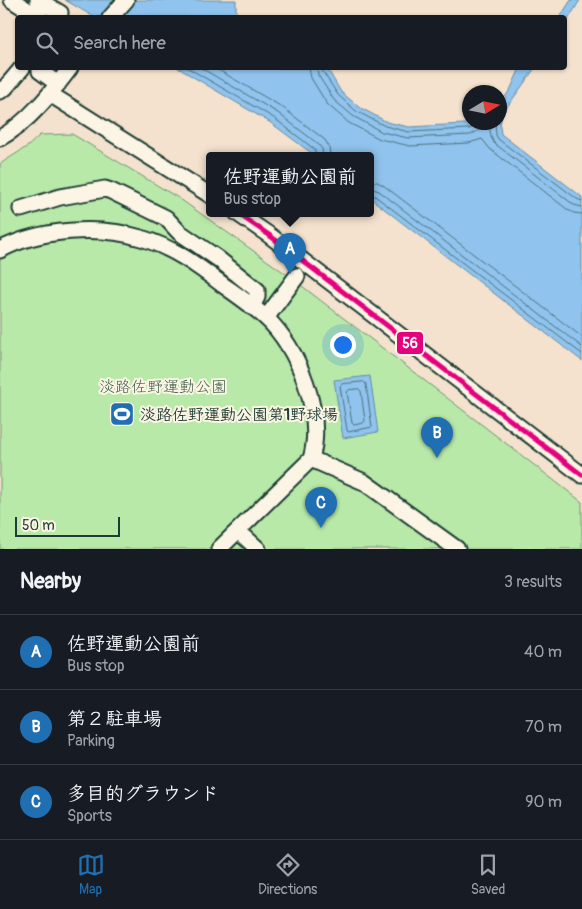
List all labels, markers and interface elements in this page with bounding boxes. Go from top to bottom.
search box [15,15,567,70]
icon: search [33,29,61,57]
text: Search here [73,31,166,55]
north arrow [462,85,507,130]
popup [206,152,374,217]
text: 佐野運動公園前 [223,165,357,189]
text: Bus stop [223,189,281,209]
pin: A [274,233,306,274]
line badge: 56 [396,331,424,355]
your location [330,332,356,358]
text: 56 [402,335,418,352]
park label: 淡路佐野運動公園 [99,377,227,397]
sports icon: 淡路佐野運動公園第1野球場 [109,401,135,427]
place label: 淡路佐野運動公園第1野球場 [140,405,338,425]
pin: B [421,417,453,458]
pin: C [305,487,337,528]
scale bar [15,514,120,537]
text: 50 m [22,517,55,534]
text: Nearby [20,568,81,595]
text: 3 results [504,572,562,592]
text: 佐野運動公園前 [67,632,200,656]
text: A [31,642,41,662]
text: 40 m [524,642,562,662]
text: Bus stop [67,656,125,676]
text: 第２駐車場 [67,707,162,731]
text: B [31,717,41,737]
text: 70 m [525,717,562,737]
text: Parking [67,731,115,751]
text: 多目的グラウンド [67,782,219,806]
text: C [31,792,41,812]
text: 90 m [525,792,562,812]
text: Sports [67,806,112,826]
tab: Map [77,851,105,898]
tab: Directions [258,851,317,898]
tab: Saved [471,851,505,898]

